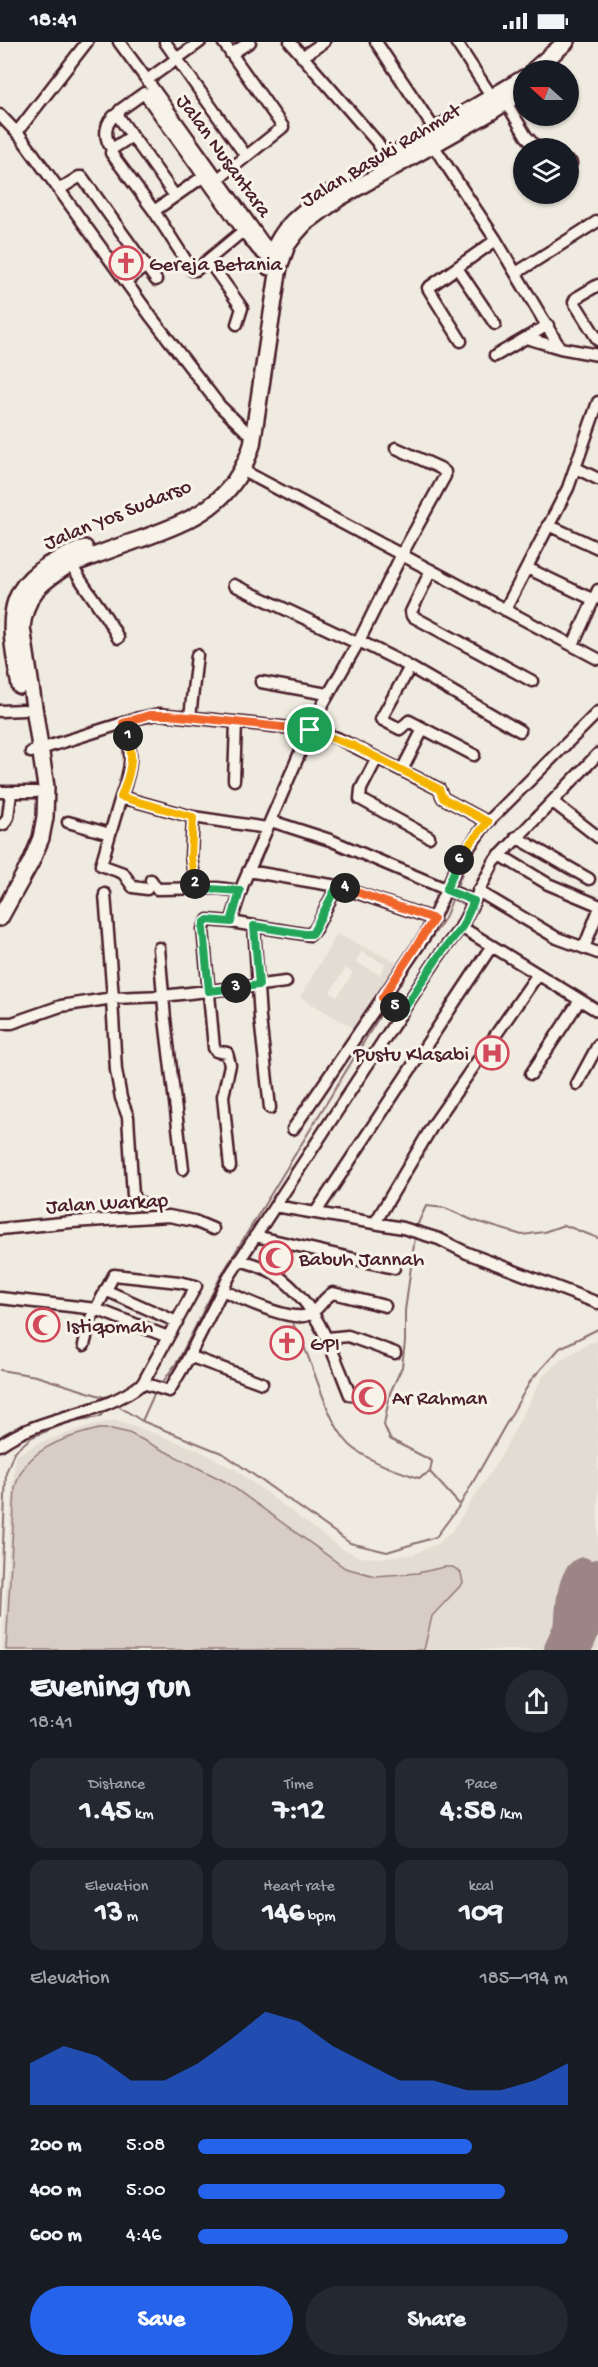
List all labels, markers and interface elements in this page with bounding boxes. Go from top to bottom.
text: 18:41 [30,8,77,34]
north arrow [513,60,579,126]
map controls [513,60,579,204]
street label: Jalan Nusantara [169,91,276,225]
street label: Jalan Basuki Rahmat [297,98,468,215]
button: layers [513,138,579,204]
church icon: Gereja Betania [108,245,144,281]
place label: Gereja Betania [149,254,283,279]
street label: Jalan Yos Sudarso [41,475,196,557]
pin [284,704,335,755]
icon: arrive [293,713,326,746]
pin: 1 [113,721,143,751]
text: 1 [125,726,131,745]
pin: 6 [444,845,474,875]
text: 6 [455,850,463,869]
pin: 2 [180,869,210,899]
pin: 4 [330,873,360,903]
text: 2 [191,874,199,893]
text: 4 [341,878,349,897]
pin: 3 [221,973,251,1003]
text: 3 [232,978,240,997]
pin: 5 [380,992,410,1022]
text: 5 [391,997,399,1016]
hospital icon: Pustu Klasabi [474,1035,510,1071]
place label: Pustu Klasabi [353,1044,469,1069]
street label: Jalan Warkap [45,1190,170,1221]
mosque icon: Babuh Jannah [258,1240,294,1276]
place label: Babuh Jannah [298,1249,424,1274]
mosque icon: Istiqomah [25,1307,61,1343]
place label: Istiqomah [66,1316,153,1341]
church icon: GPI [269,1325,305,1361]
place label: GPI [310,1334,340,1359]
mosque icon: Ar Rahman [351,1379,387,1415]
place label: Ar Rahman [392,1388,487,1413]
text: Evening run [30,1670,190,1708]
button: share [505,1670,568,1733]
text: 18:41 [30,1712,73,1735]
text: Distance [88,1776,145,1795]
text: Time [284,1776,314,1795]
text: Pace [466,1776,497,1795]
text: 1.45 [80,1795,131,1830]
text: 7:12 [273,1795,325,1830]
text: 4:58 [440,1795,496,1830]
text: km [131,1806,154,1825]
text: /km [496,1806,522,1825]
text: Elevation [85,1878,148,1897]
text: Heart rate [263,1878,335,1897]
text: kcal [469,1878,494,1897]
text: 13 [95,1897,123,1932]
text: 146 [263,1897,304,1932]
text: 109 [459,1897,503,1932]
text: m [123,1908,138,1927]
text: bpm [304,1908,335,1927]
text: Elevation [30,1968,110,1991]
text: 185–194 m [480,1968,568,1991]
text: 200 m [30,2135,81,2158]
text: 5:08 [126,2135,165,2158]
text: 400 m [30,2180,81,2203]
text: 5:00 [126,2180,166,2203]
text: 600 m [30,2225,82,2248]
text: 4:46 [126,2225,161,2248]
button: Save [30,2286,293,2355]
button: Share [305,2286,568,2355]

